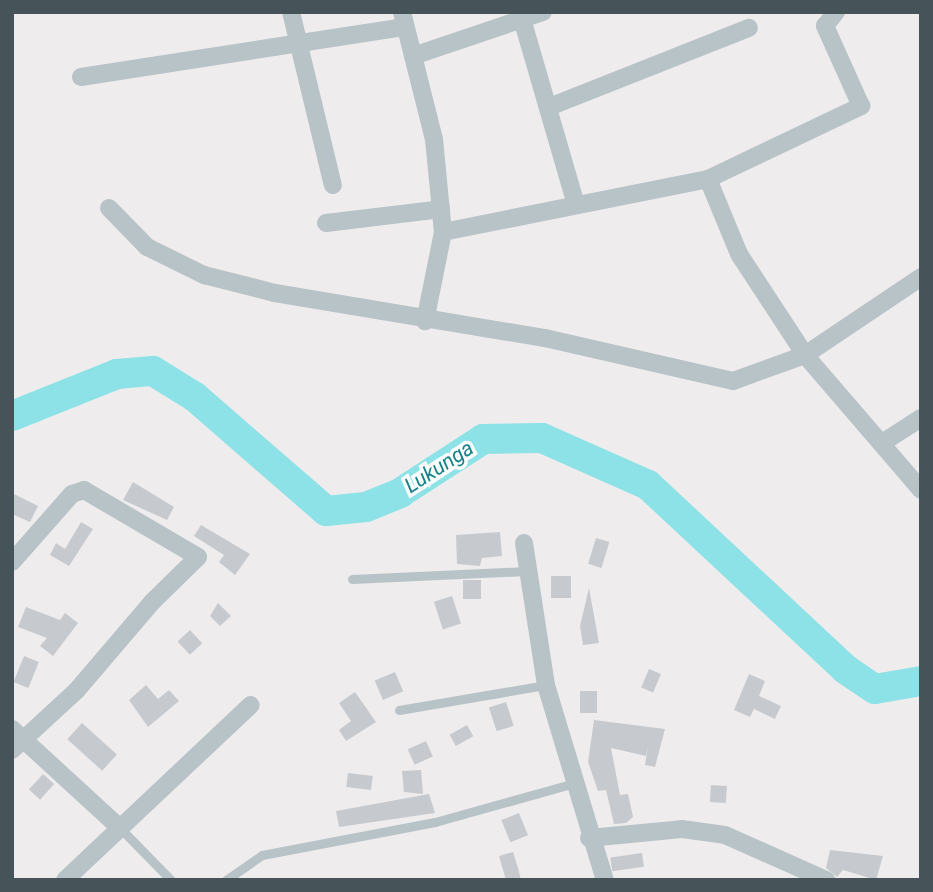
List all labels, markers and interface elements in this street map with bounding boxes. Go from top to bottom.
water label: Lukunga [400,435,478,499]

